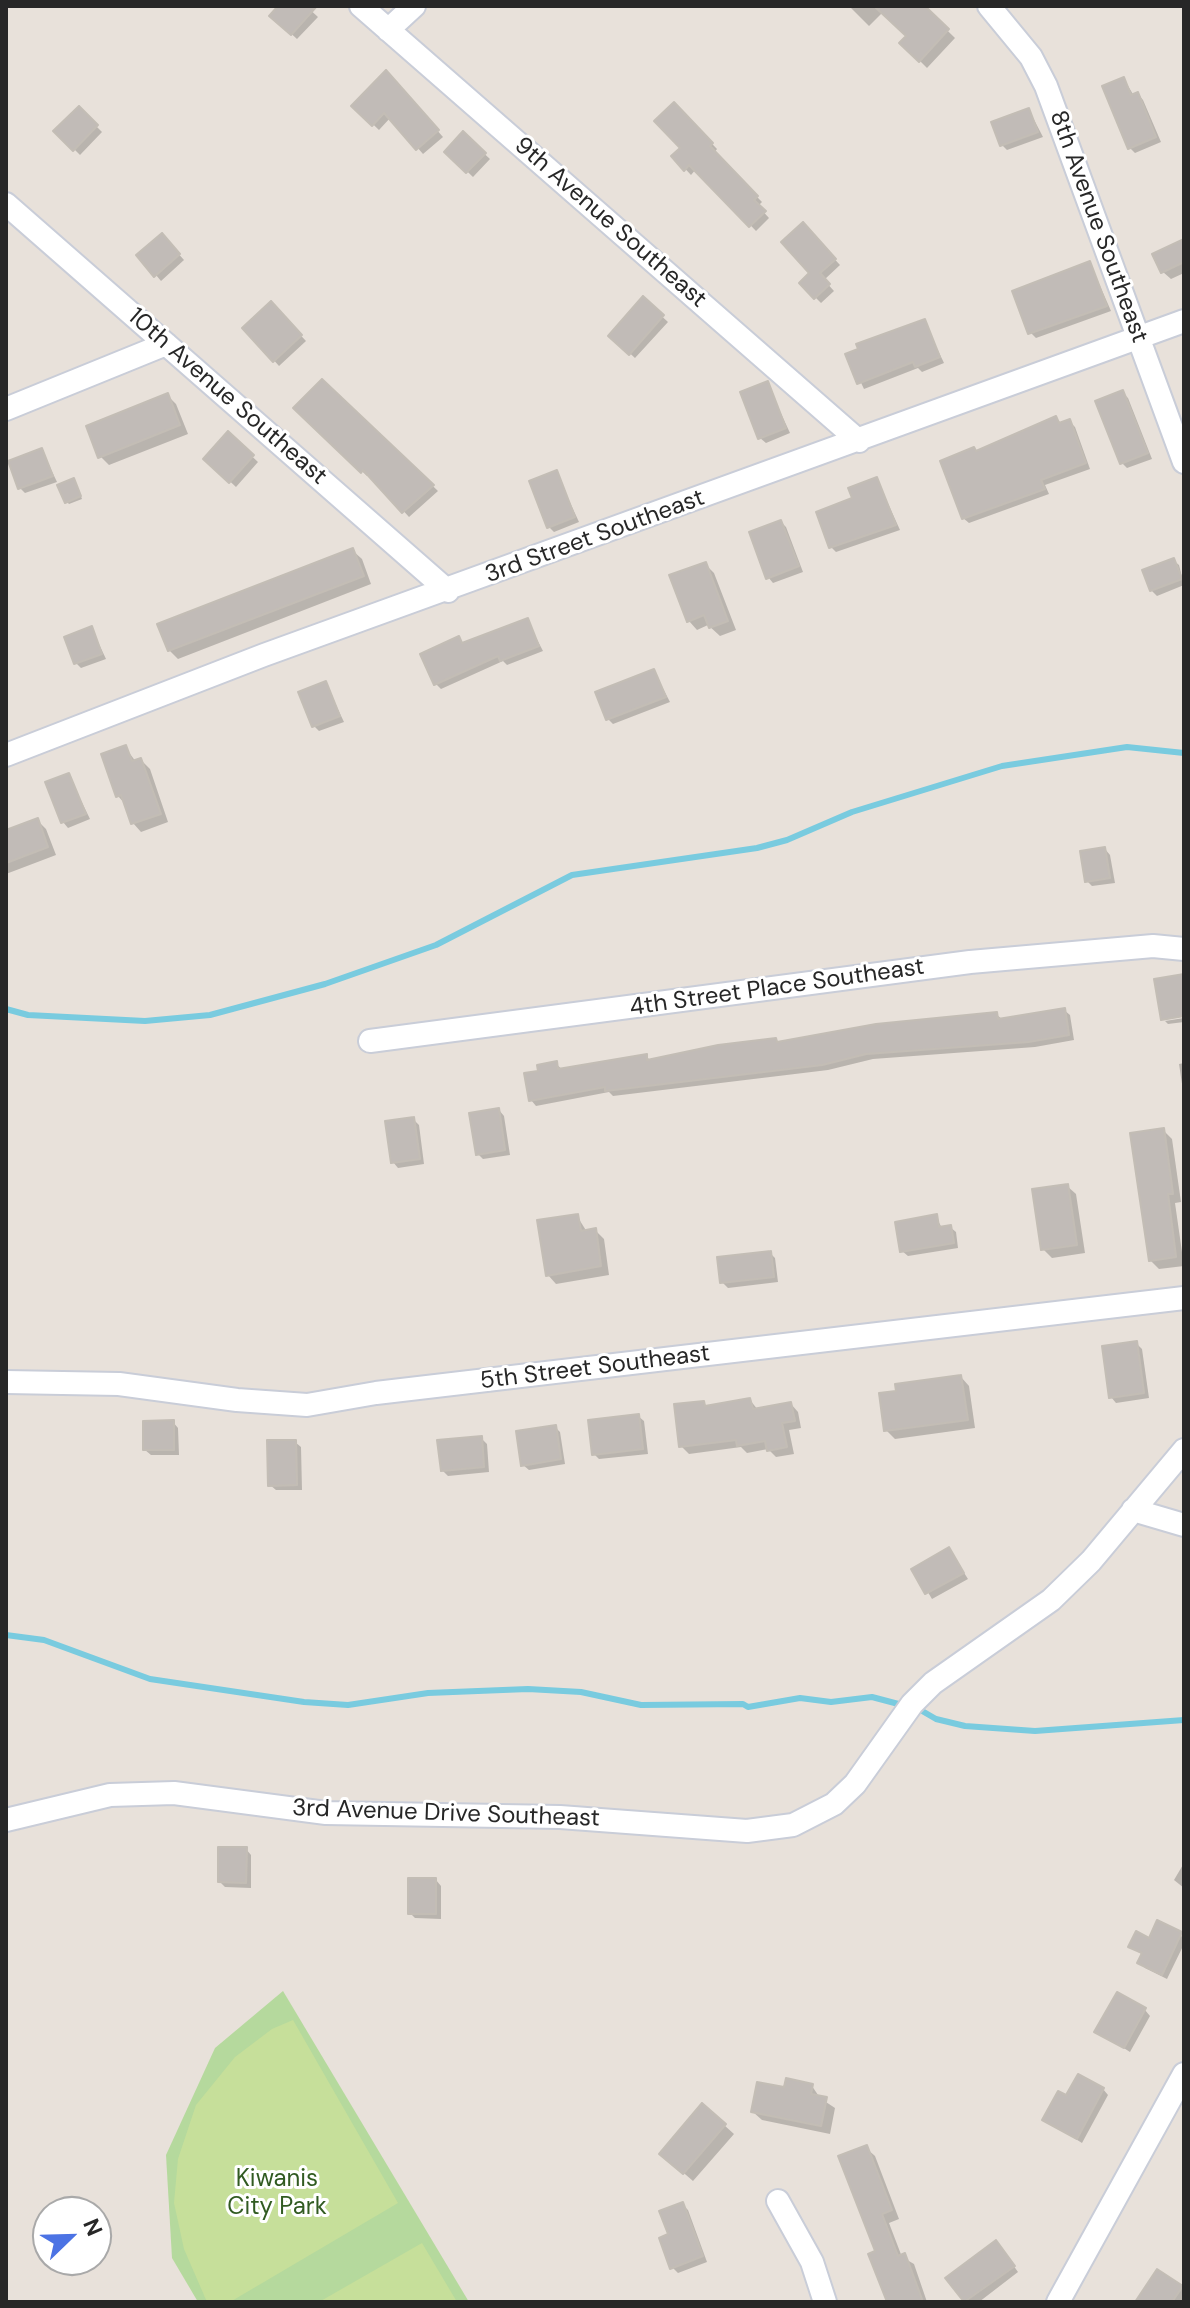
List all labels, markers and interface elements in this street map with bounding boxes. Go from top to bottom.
street label: 8th Avenue Southeast [1043,107,1153,347]
street label: 9th Avenue Southeast [508,132,712,314]
street label: 10th Avenue Southeast [122,303,332,491]
street label: 3rd Street Southeast [481,484,709,590]
street label: 4th Street Place Southeast [628,953,926,1023]
street label: 5th Street Southeast [478,1340,712,1396]
street label: 3rd Avenue Drive Southeast [292,1794,600,1834]
park label: Kiwanis City Park [227,2166,327,2222]
north arrow [32,2196,112,2276]
text: N [76,2214,109,2240]

